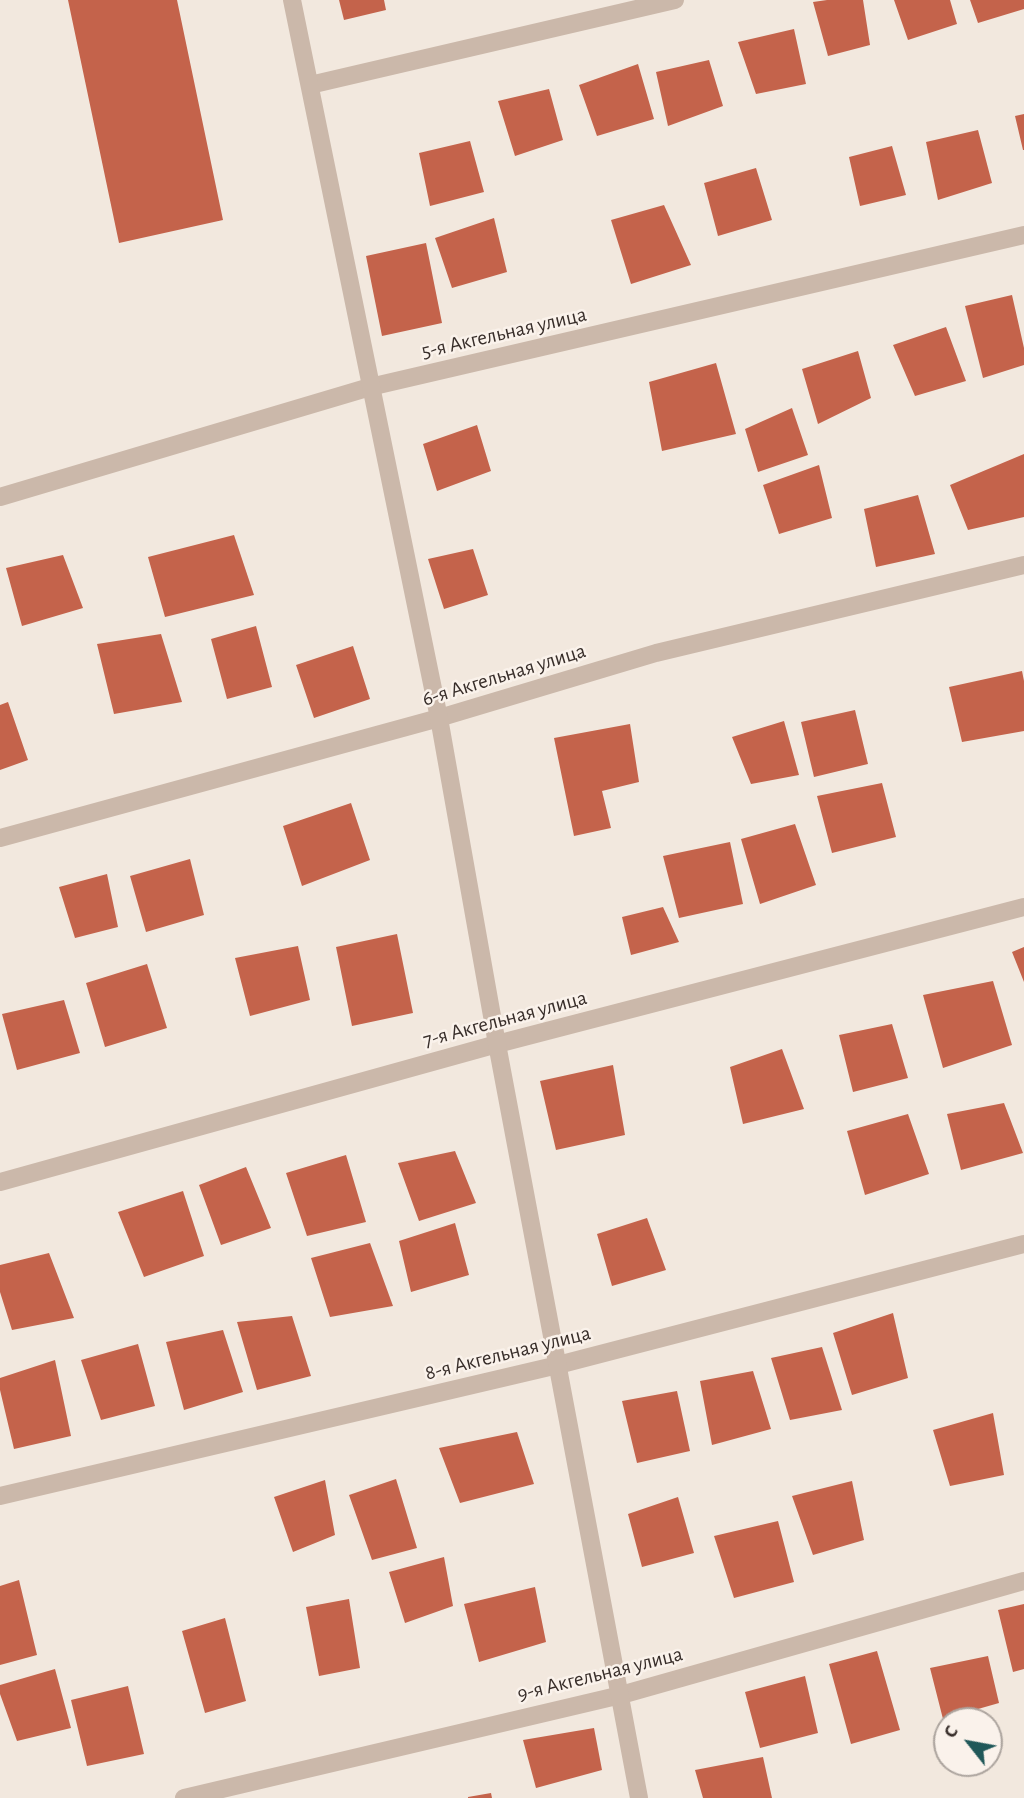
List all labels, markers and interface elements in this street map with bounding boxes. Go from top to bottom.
street label: 5-я Акгельная улица [419,302,589,364]
street label: 6-я Акгельная улица [419,638,589,712]
street label: 7-я Акгельная улица [420,985,590,1053]
street label: 8-я Акгельная улица [423,1320,593,1386]
street label: 9-я Акгельная улица [515,1641,685,1707]
north arrow [933,1707,1003,1777]
text: С [940,1723,962,1741]

